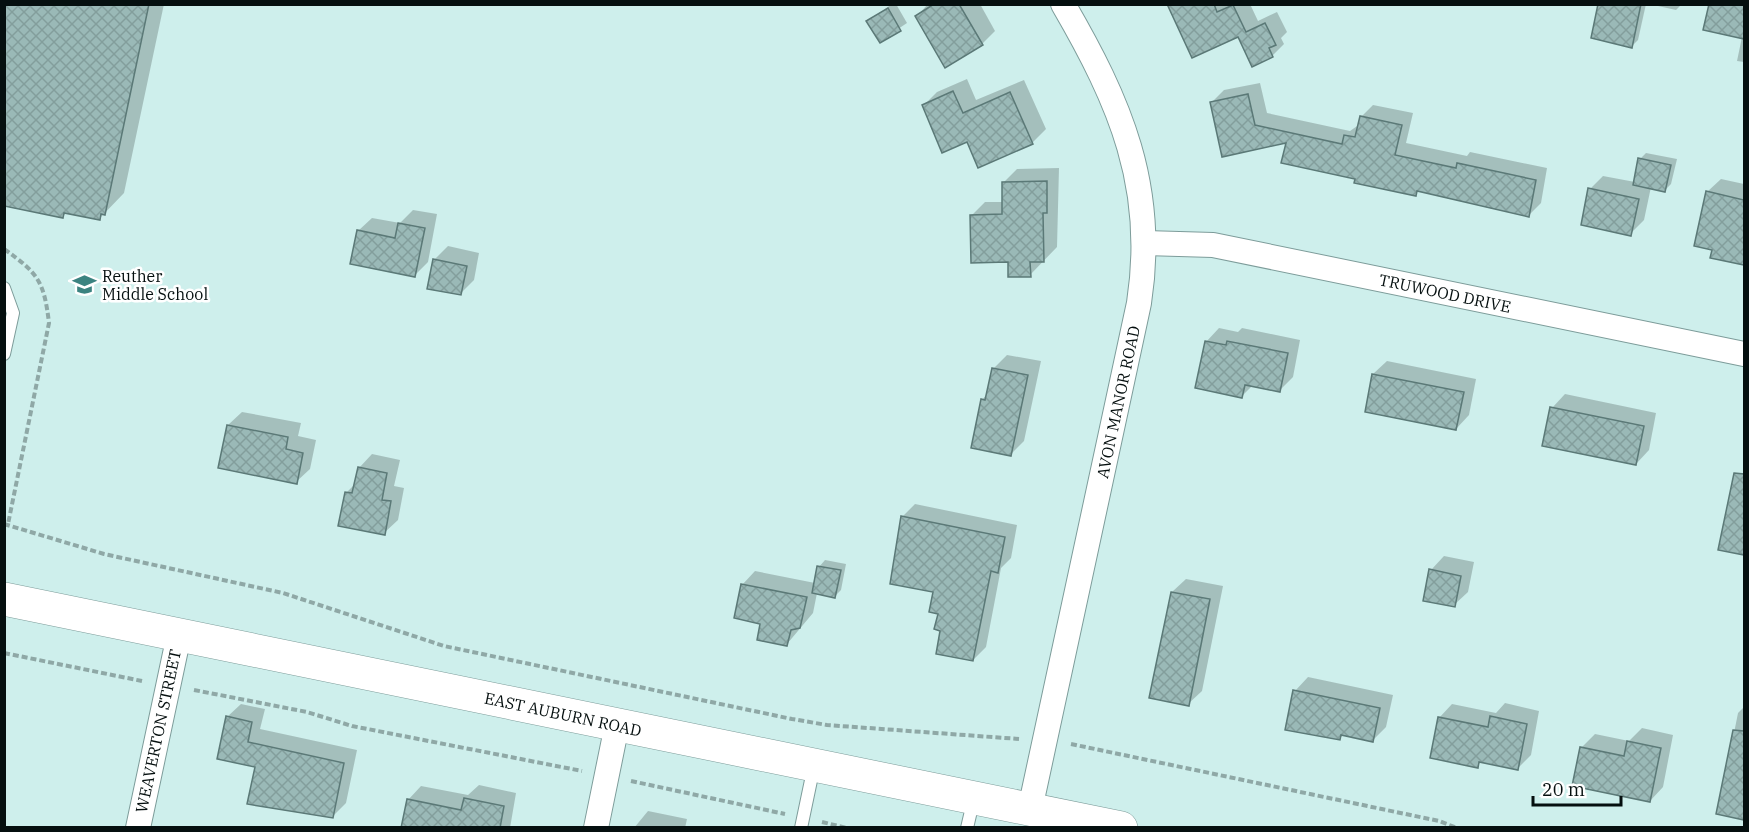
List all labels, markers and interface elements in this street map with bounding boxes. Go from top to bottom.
place label: Reuther Middle School [102,266,208,304]
street label: TRUWOOD DRIVE [1377,269,1513,317]
school or university icon: Reuther Middle School [71,272,97,298]
street label: AVON MANOR ROAD [1092,324,1144,480]
street label: WEAVERTON STREET [131,648,185,814]
street label: EAST AUBURN ROAD [483,688,643,740]
scale bar [1533,769,1622,807]
text: 20 m [1542,778,1585,801]

